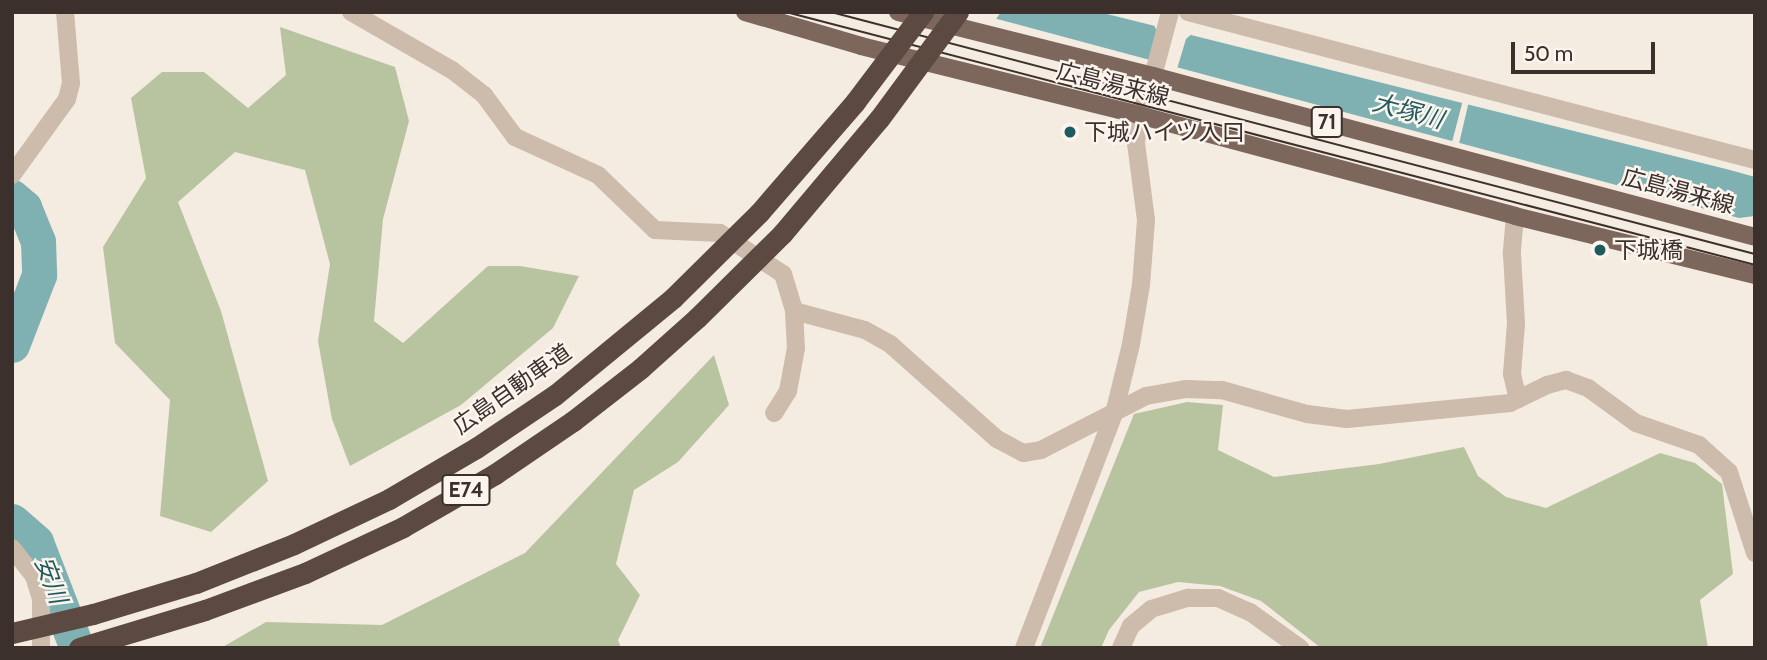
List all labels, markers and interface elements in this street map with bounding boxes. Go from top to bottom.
scale bar [1515,28,1658,72]
text: 50 m [1524,41,1573,66]
street label: 広島湯来線 [1054,57,1172,111]
water label: 大塚川 [1369,88,1447,134]
road number: 71 [1310,104,1344,140]
place label: 下城ハイツ入口 [1084,118,1245,146]
marker: 下城ハイツ入口 [1062,124,1078,140]
street label: 広島湯来線 [1619,163,1737,219]
place label: 下城橋 [1614,236,1683,264]
marker: 下城橋 [1592,242,1608,258]
street label: 広島自動車道 [448,338,576,440]
road number: E74 [442,472,490,508]
water label: 安川 [29,552,73,608]

